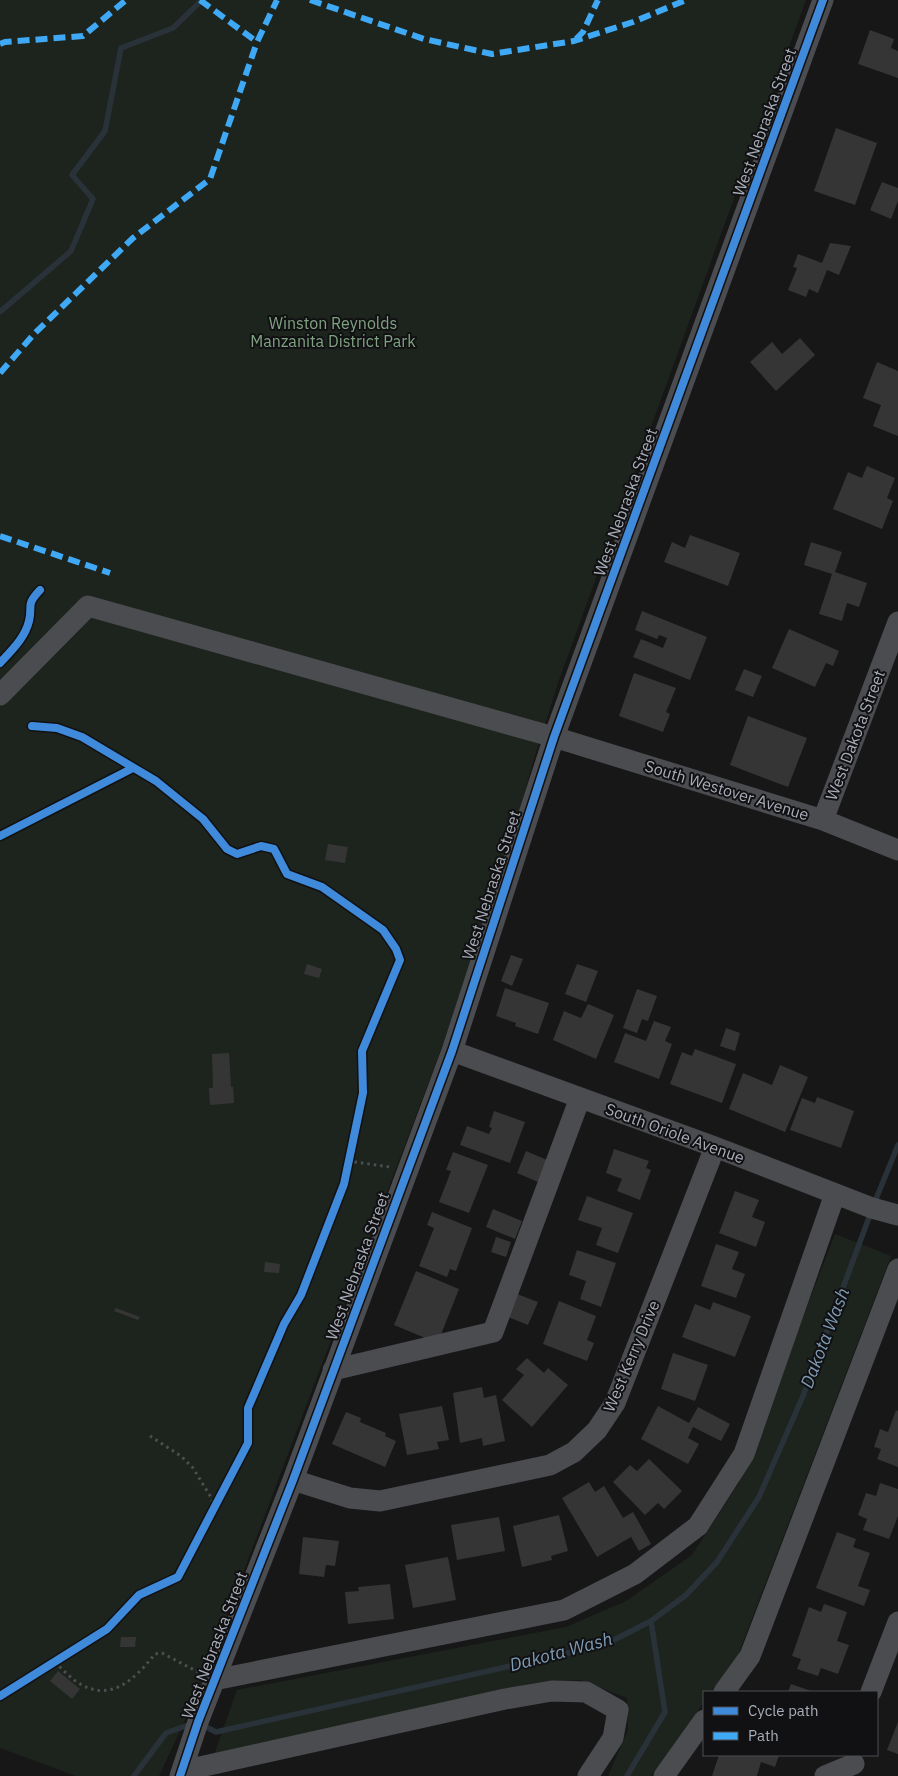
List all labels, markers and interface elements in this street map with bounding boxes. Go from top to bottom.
street label: West Nebraska Street [728,45,800,199]
park label: Winston Reynolds Manzanita District Park [250,313,416,351]
street label: West Nebraska Street [589,425,661,579]
street label: West Dakota Street [821,667,889,803]
street label: South Westover Avenue [643,756,812,825]
street label: West Nebraska Street [457,808,525,962]
street label: South Oriole Avenue [603,1099,747,1167]
street label: West Nebraska Street [321,1189,393,1343]
water label: Dakota Wash [795,1284,854,1391]
street label: West Kerry Drive [599,1297,664,1415]
street label: West Nebraska Street [177,1569,251,1721]
water label: Dakota Wash [507,1627,615,1676]
legend [703,1691,878,1756]
text: Cycle path [748,1701,819,1720]
text: Path [748,1726,779,1745]

